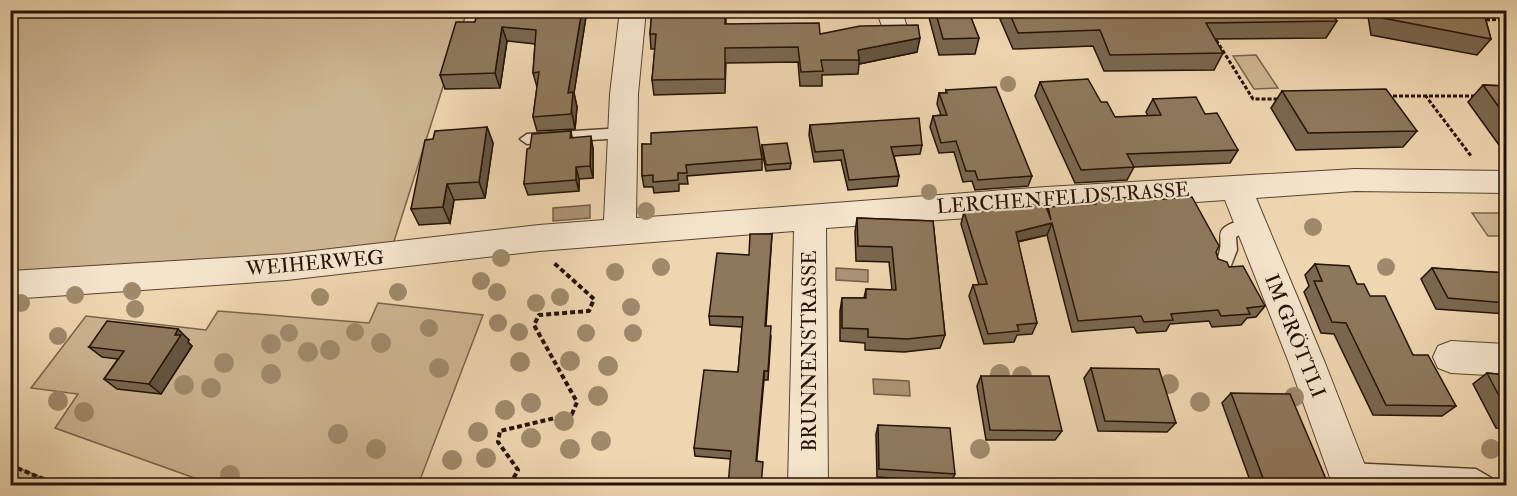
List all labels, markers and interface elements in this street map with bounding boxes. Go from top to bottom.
street label: LERCHENFELDSTRASSE [936,177,1190,219]
street label: WEIHERWEG [244,244,385,282]
street label: BRUNNENSTRASSE [797,250,822,452]
street label: IM GRÖTTLI [1259,270,1331,402]

